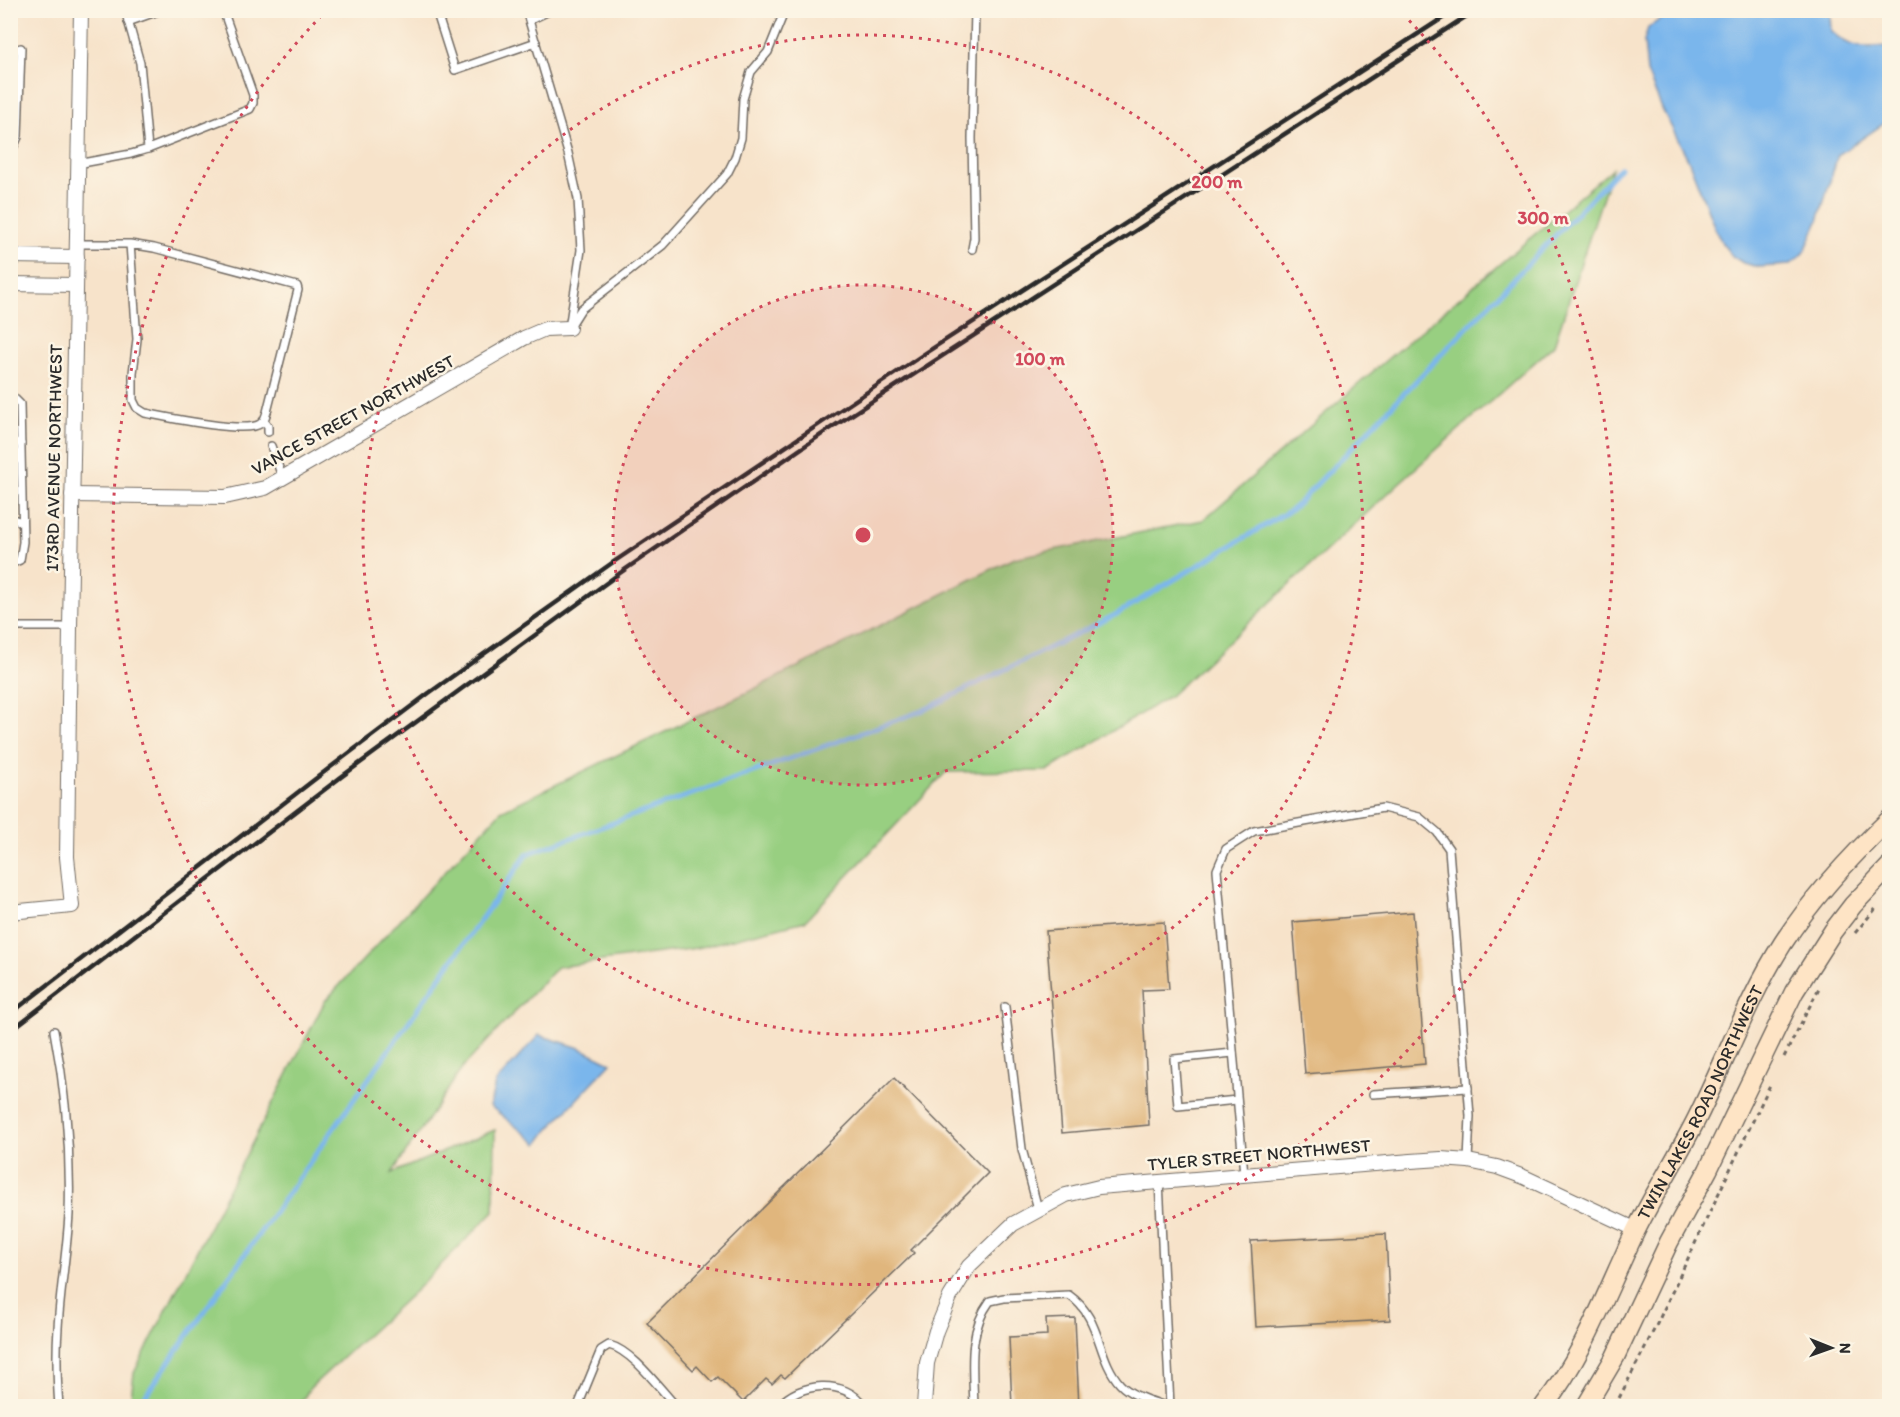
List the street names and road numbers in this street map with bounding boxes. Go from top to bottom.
street label: 173RD AVENUE NORTHWEST [41,344,67,572]
street label: VANCE STREET NORTHWEST [247,350,459,480]
street label: TWIN LAKES ROAD NORTHWEST [1632,981,1768,1223]
street label: TYLER STREET NORTHWEST [1147,1134,1371,1176]

